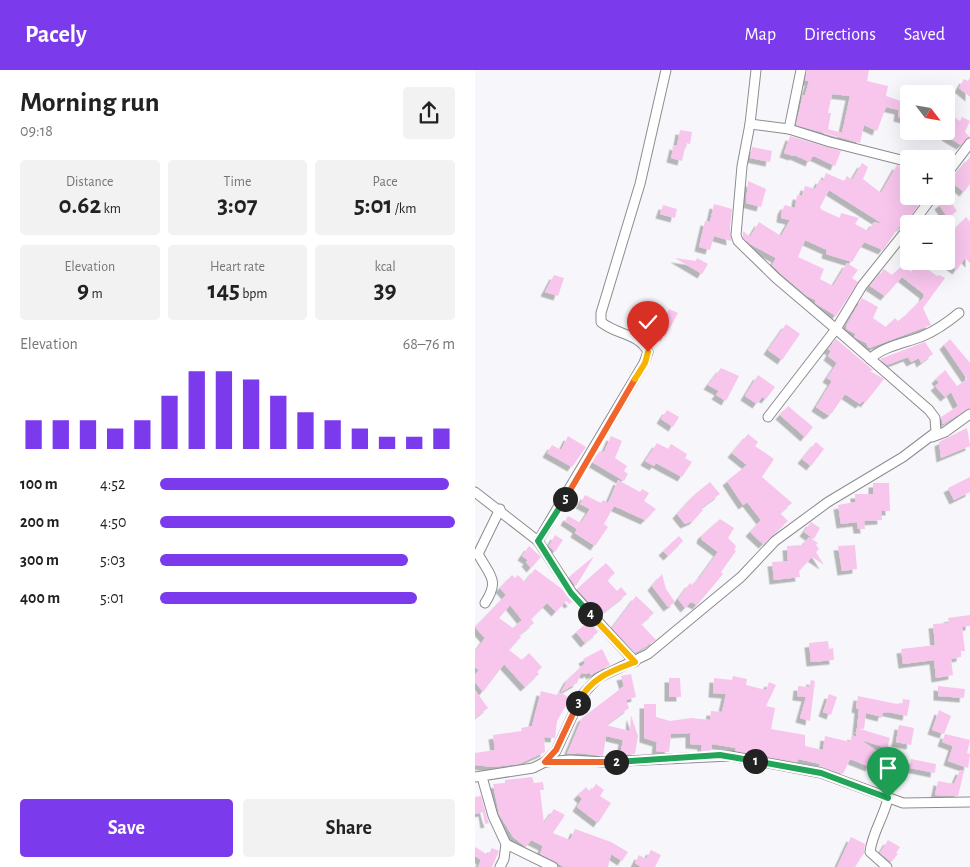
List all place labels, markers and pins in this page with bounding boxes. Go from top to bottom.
pin [627,301,669,352]
pin: 5 [553,486,577,512]
pin: 4 [577,602,603,626]
pin: 3 [565,690,591,716]
pin [867,747,909,798]
pin: 1 [743,748,767,774]
pin: 2 [603,750,629,774]

